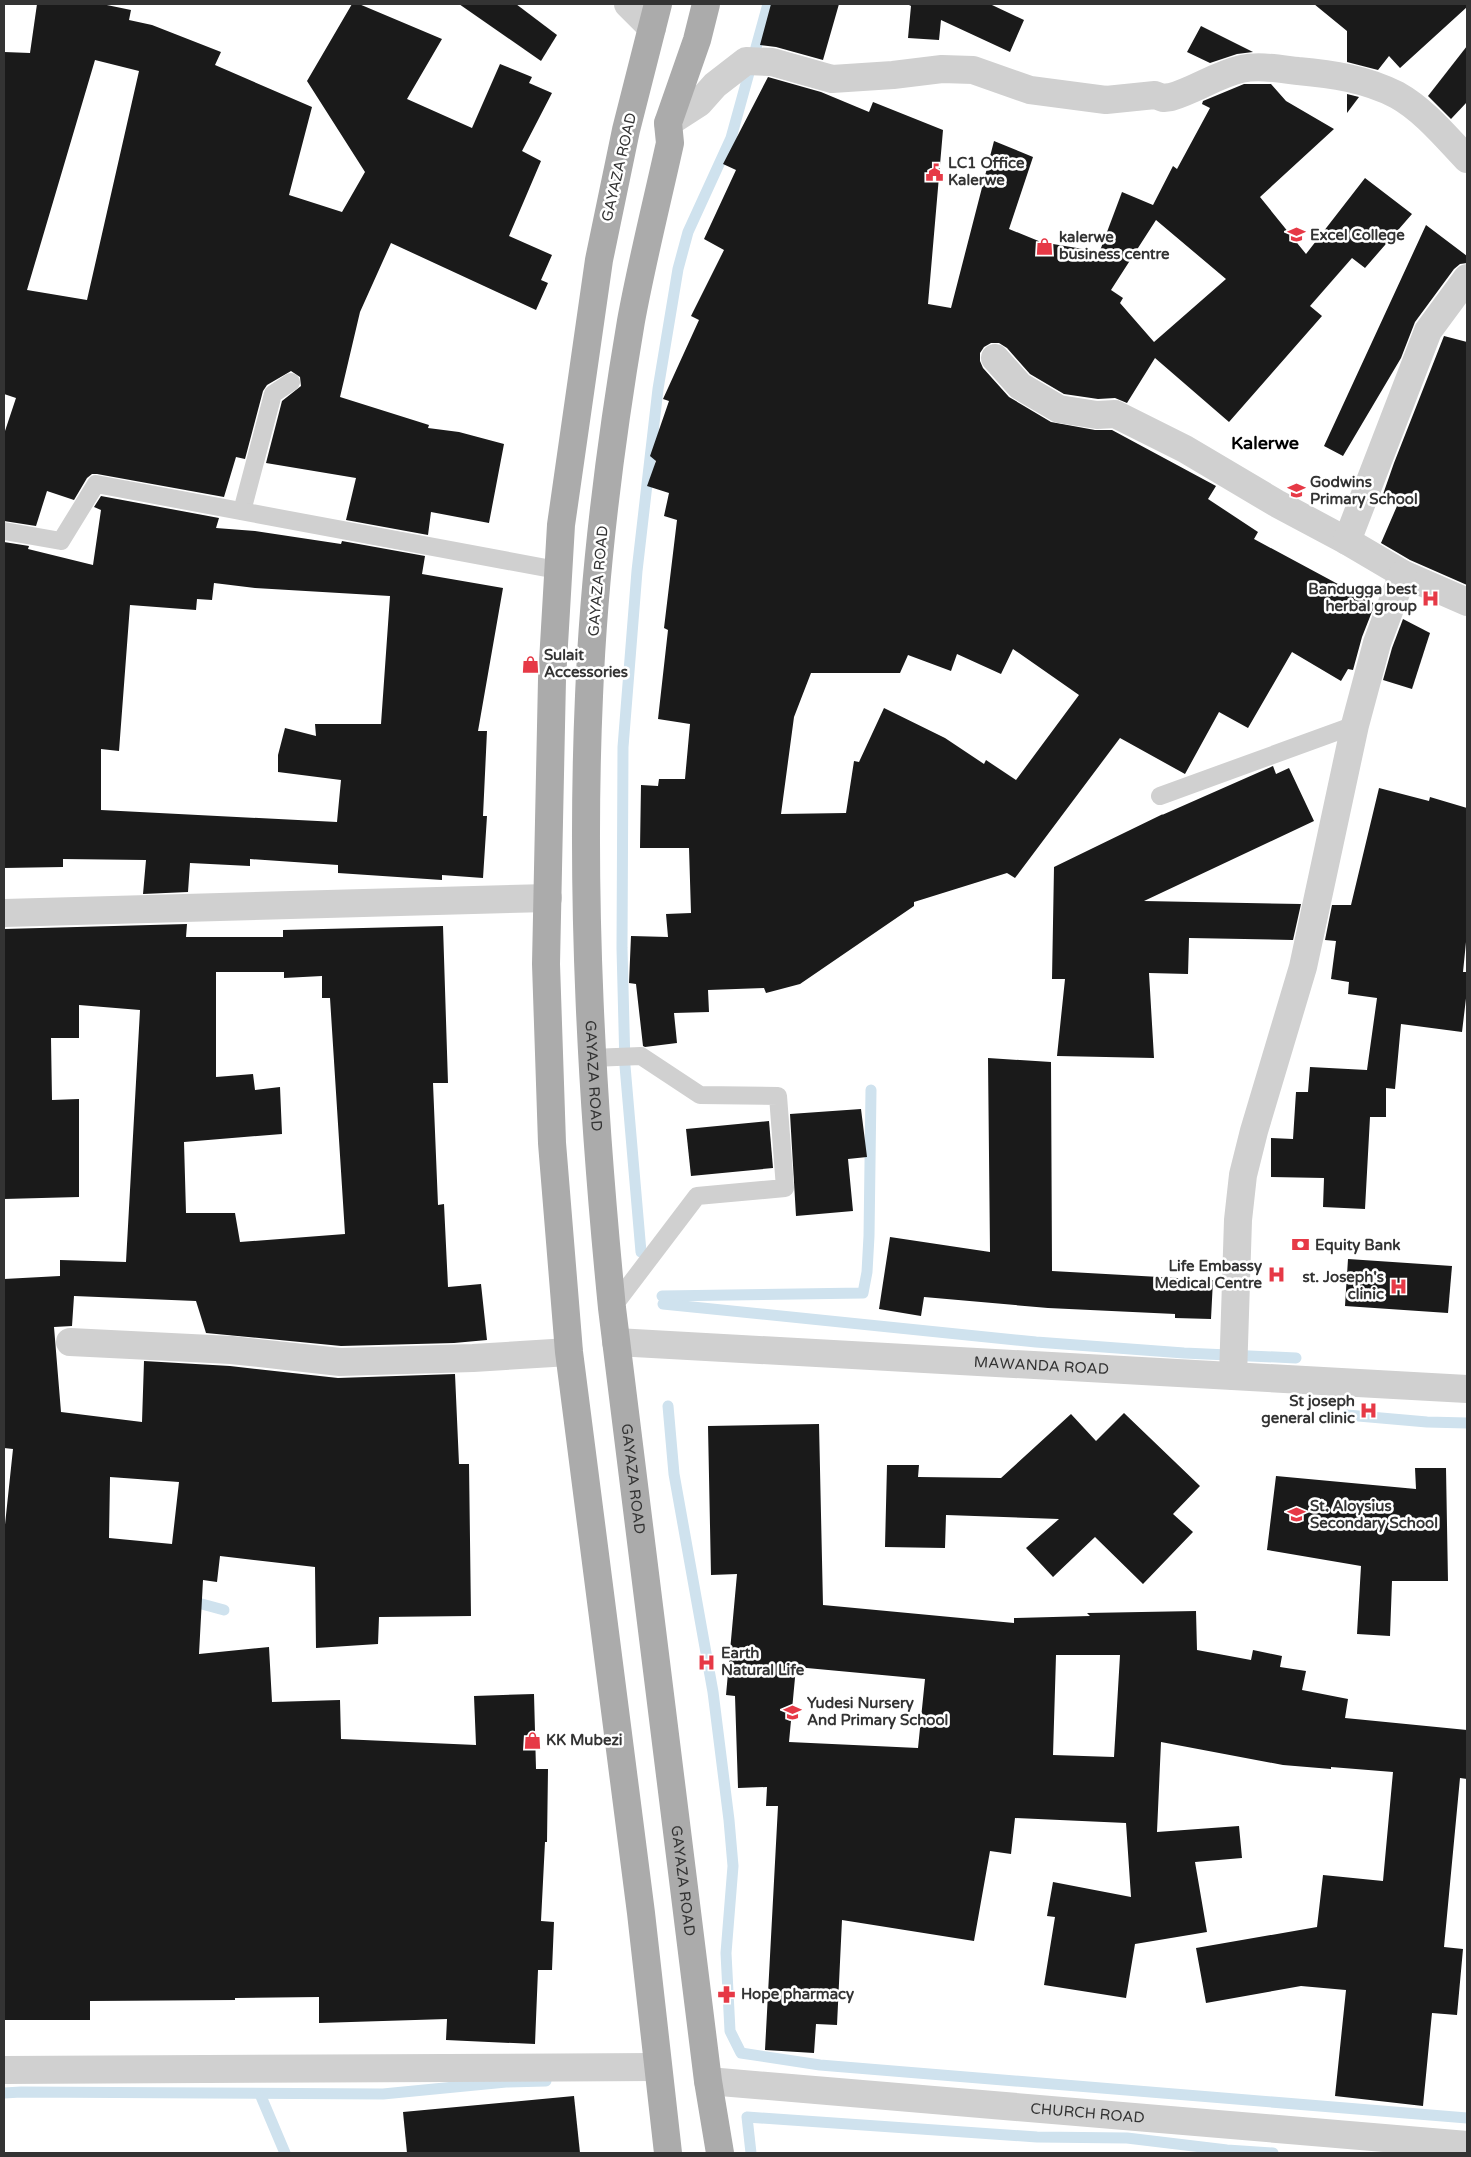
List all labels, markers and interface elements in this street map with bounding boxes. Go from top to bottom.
street label: GAYAZA ROAD [598,111,640,223]
place label: LC1 Office Kalerwe [948,154,1025,189]
public building icon: LC1 Office Kalerwe [924,162,944,182]
school or university icon: Excel College [1286,225,1306,245]
place label: Excel College [1310,226,1405,245]
place label: kalerwe business centre [1059,228,1170,263]
shop icon: kalerwe business centre [1035,236,1055,256]
district label: Kalerwe [1231,432,1299,454]
place label: Godwins Primary School [1310,473,1418,509]
school or university icon: Godwins Primary School [1286,481,1306,501]
street label: GAYAZA ROAD [584,525,612,637]
place label: Bandugga best herbal group [1308,580,1418,616]
hospital icon: Bandugga best herbal group [1421,588,1441,608]
place label: Sulait Accessories [544,646,628,681]
shop icon: Sulait Accessories [520,654,540,674]
street label: GAYAZA ROAD [581,1020,606,1132]
bank icon: Equity Bank [1291,1235,1311,1255]
place label: Equity Bank [1315,1236,1400,1255]
place label: Life Embassy Medical Centre [1155,1257,1263,1292]
hospital icon: Life Embassy Medical Centre [1266,1265,1286,1285]
place label: st. Joseph's clinic [1302,1268,1384,1303]
hospital icon: st. Joseph's clinic [1388,1276,1408,1296]
street label: MAWANDA ROAD [973,1353,1109,1378]
place label: St joseph general clinic [1261,1392,1355,1428]
hospital icon: St joseph general clinic [1359,1400,1379,1420]
street label: GAYAZA ROAD [617,1422,649,1535]
place label: St. Aloysius Secondary School [1310,1497,1438,1533]
school or university icon: St. Aloysius Secondary School [1286,1505,1306,1525]
place label: Earth Natural Life [721,1644,805,1679]
hospital icon: Earth Natural Life [697,1652,717,1672]
place label: Yudesi Nursery And Primary School [807,1694,948,1730]
school or university icon: Yudesi Nursery And Primary School [783,1702,803,1722]
shop icon: KK Mubezi [522,1730,542,1750]
place label: KK Mubezi [546,1731,623,1749]
street label: GAYAZA ROAD [667,1824,699,1937]
pharmacy icon: Hope pharmacy [717,1984,737,2004]
place label: Hope pharmacy [741,1985,854,2004]
street label: CHURCH ROAD [1030,2099,1146,2127]

